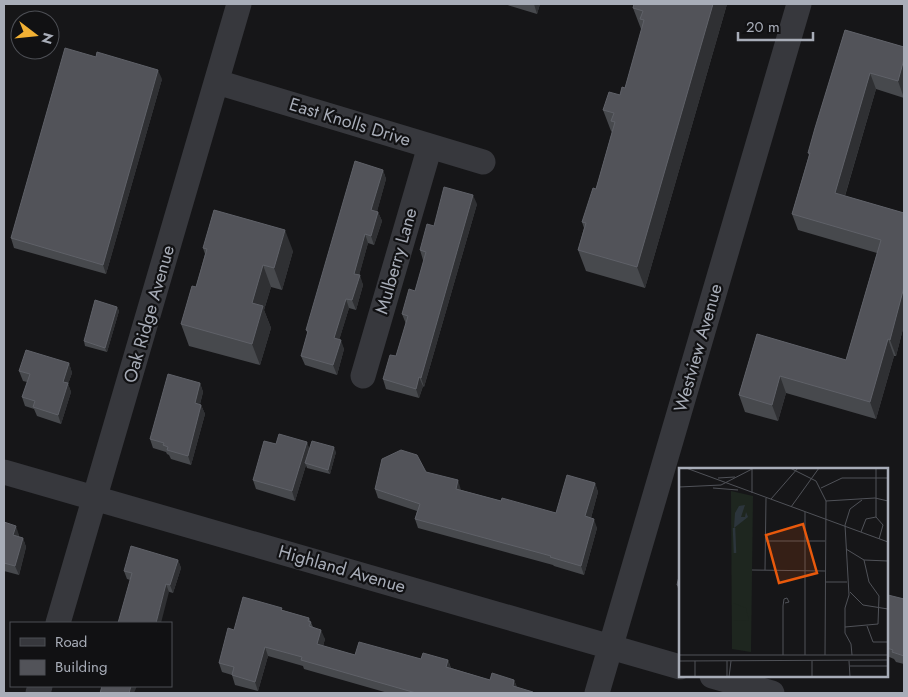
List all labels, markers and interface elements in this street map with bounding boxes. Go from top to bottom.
north arrow [10,10,60,60]
scale bar [738,10,813,42]
text: 20 m [746,16,780,38]
text: N [36,30,59,47]
street label: East Knolls Drive [286,91,414,153]
street label: Mulberry Lane [368,205,424,317]
street label: Oak Ridge Avenue [117,242,181,386]
street label: Westview Avenue [667,281,729,415]
inset map [679,468,888,677]
street label: Highland Avenue [275,538,409,600]
legend [10,622,172,687]
text: Road [55,631,87,653]
text: Building [55,656,107,678]

